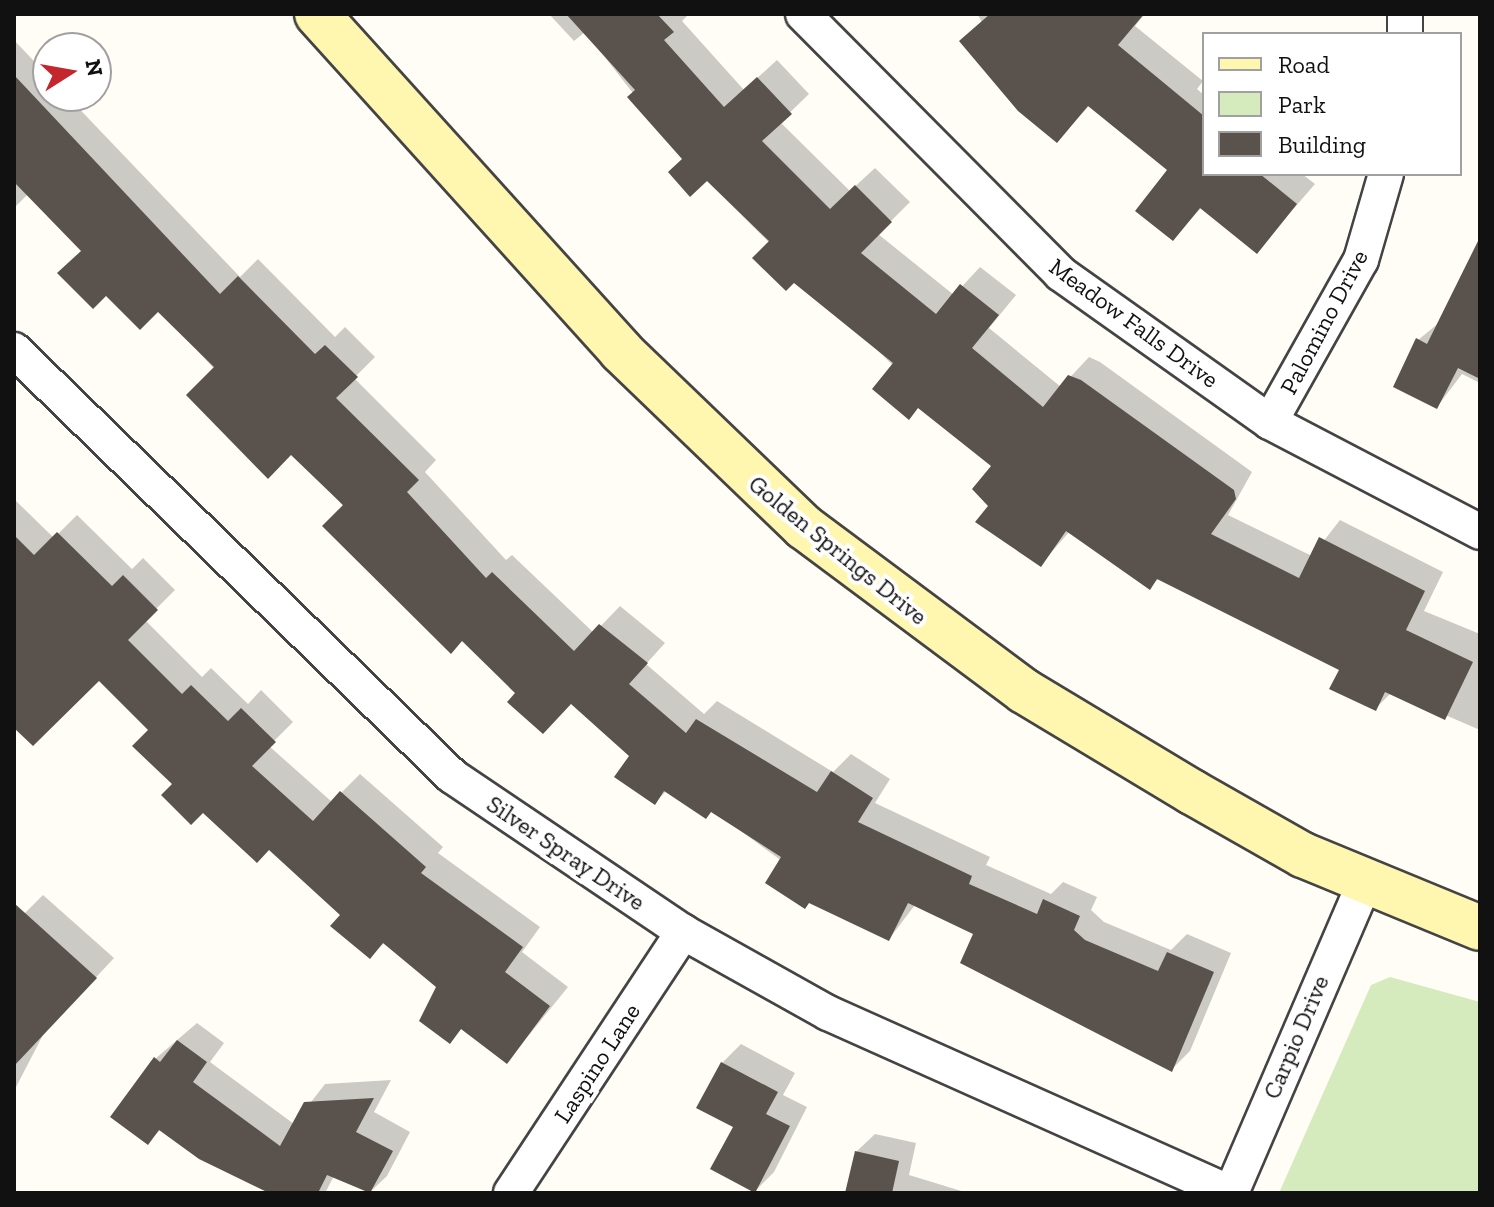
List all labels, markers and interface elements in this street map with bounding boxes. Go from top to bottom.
north arrow [32,32,112,112]
legend [1202,32,1462,176]
text: Road [1278,50,1330,79]
text: N [79,57,109,78]
text: Park [1278,90,1326,119]
text: Building [1278,130,1366,159]
street label: Palomino Drive [1274,245,1374,399]
street label: Meadow Falls Drive [1044,252,1224,394]
street label: Golden Springs Drive [743,469,933,631]
street label: Silver Spray Drive [481,789,651,917]
street label: Carpio Drive [1257,971,1335,1103]
street label: Laspino Lane [548,998,646,1128]

